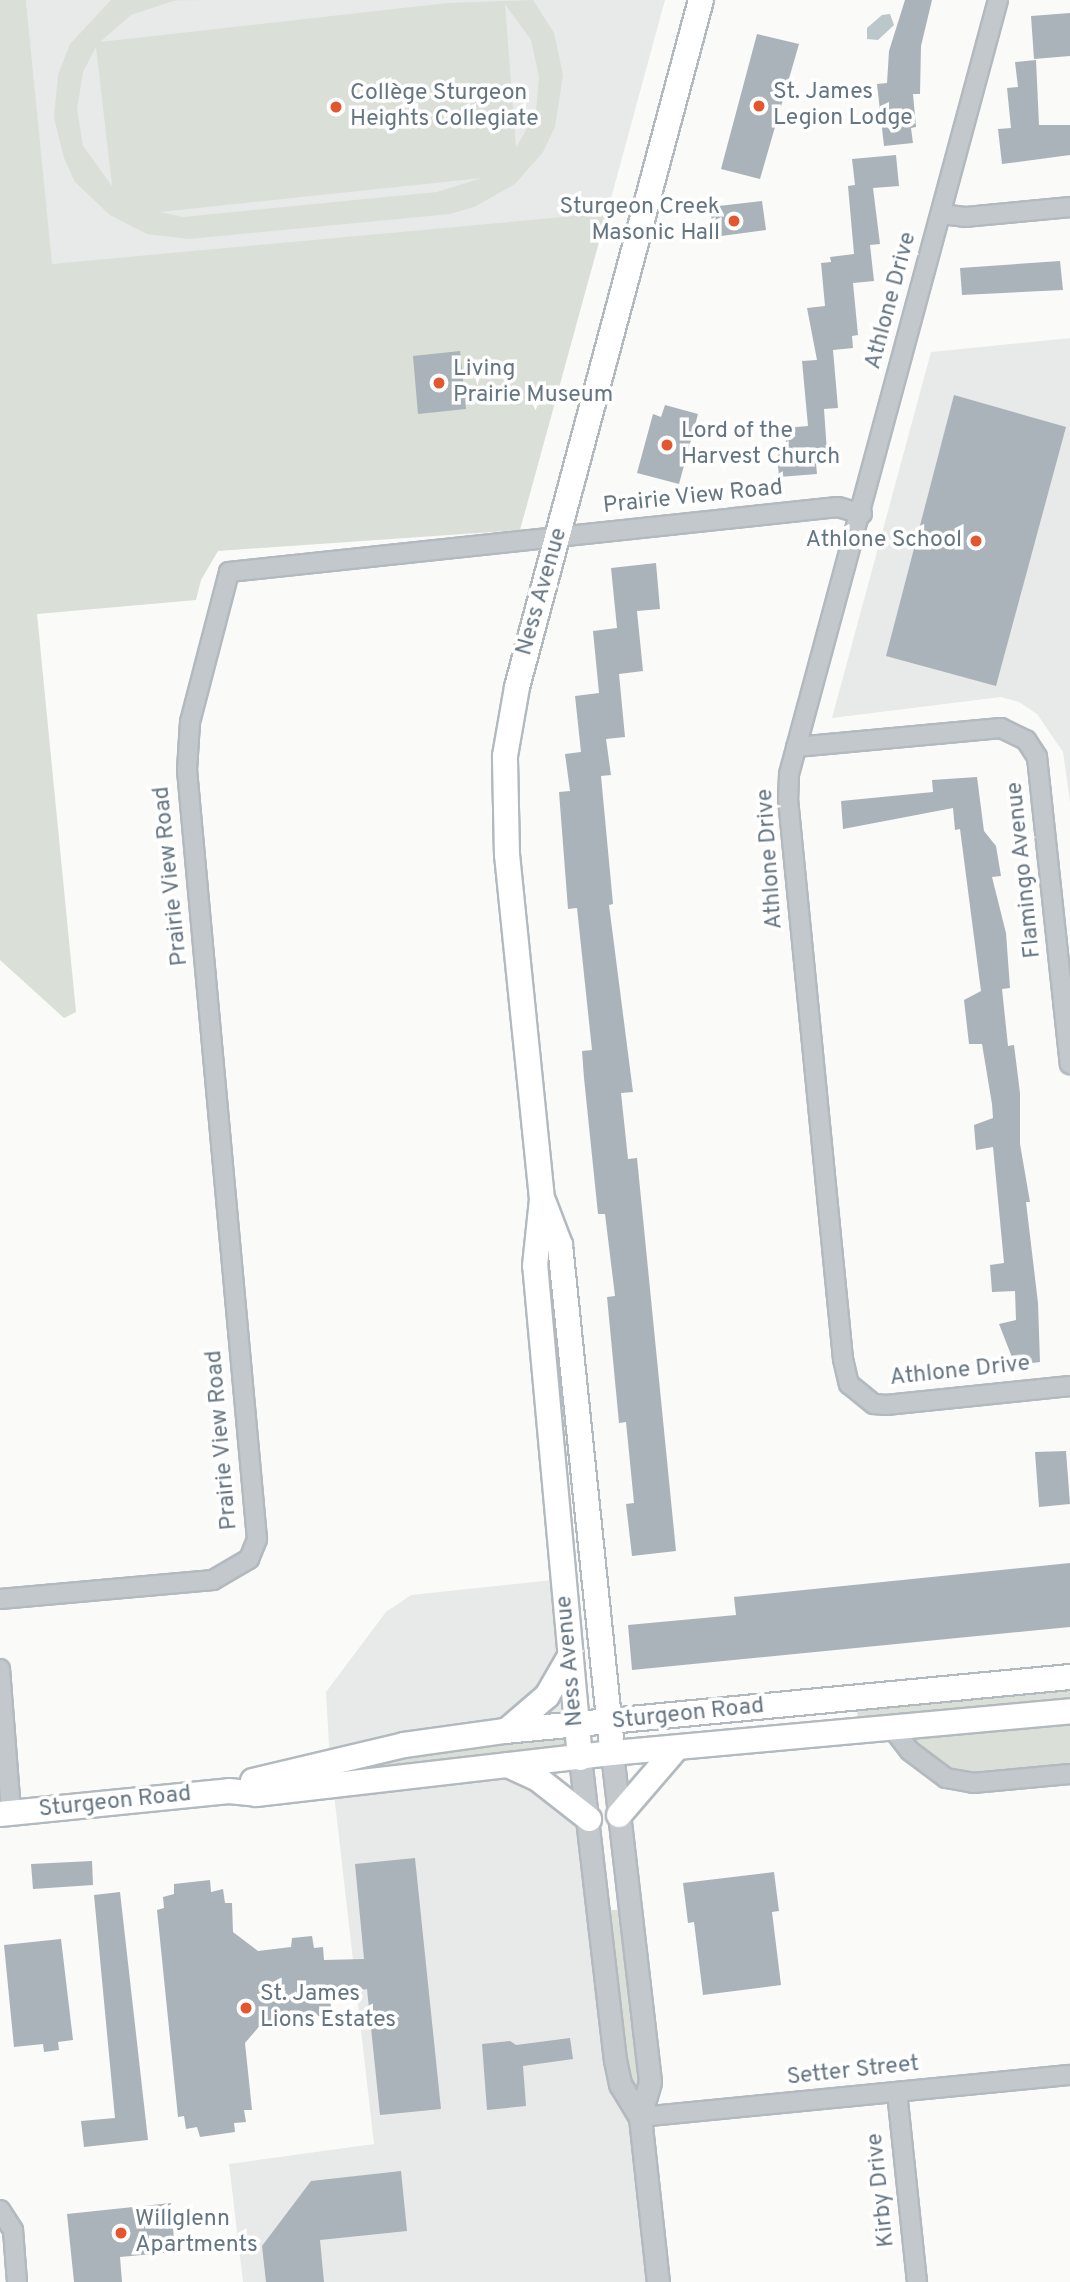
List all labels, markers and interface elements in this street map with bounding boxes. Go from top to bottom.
place label: St. James Legion Lodge [773,79,913,133]
place label: Collège Sturgeon Heights Collegiate [350,80,539,134]
marker: St. James Legion Lodge [751,98,767,114]
marker: Collège Sturgeon Heights Collegiate [328,99,344,115]
place label: Sturgeon Creek Masonic Hall [560,194,720,248]
marker: Sturgeon Creek Masonic Hall [726,213,742,229]
street label: Athlone Drive [860,229,924,373]
place label: Living Prairie Museum [453,356,613,410]
marker: Living Prairie Museum [431,375,447,391]
place label: Lord of the Harvest Church [681,418,840,472]
marker: Lord of the Harvest Church [659,437,675,453]
street label: Prairie View Road [601,475,785,521]
street label: Ness Avenue [511,525,575,659]
place label: Athlone School [805,527,962,555]
marker: Athlone School [968,533,984,549]
street label: Flamingo Avenue [1002,780,1048,960]
street label: Prairie View Road [149,784,195,968]
street label: Athlone Drive [752,788,790,930]
street label: Prairie View Road [201,1348,245,1532]
street label: Athlone Drive [889,1351,1031,1393]
street label: Ness Avenue [551,1594,591,1728]
street label: Sturgeon Road [610,1693,766,1737]
street label: Sturgeon Road [37,1781,193,1825]
place label: St. James Lions Estates [260,1981,396,2035]
marker: St. James Lions Estates [238,2000,254,2016]
street label: Setter Street [786,2051,920,2093]
street label: Kirby Drive [862,2132,902,2248]
place label: Willglenn Apartments [135,2206,258,2260]
marker: Willglenn Apartments [113,2225,129,2241]

